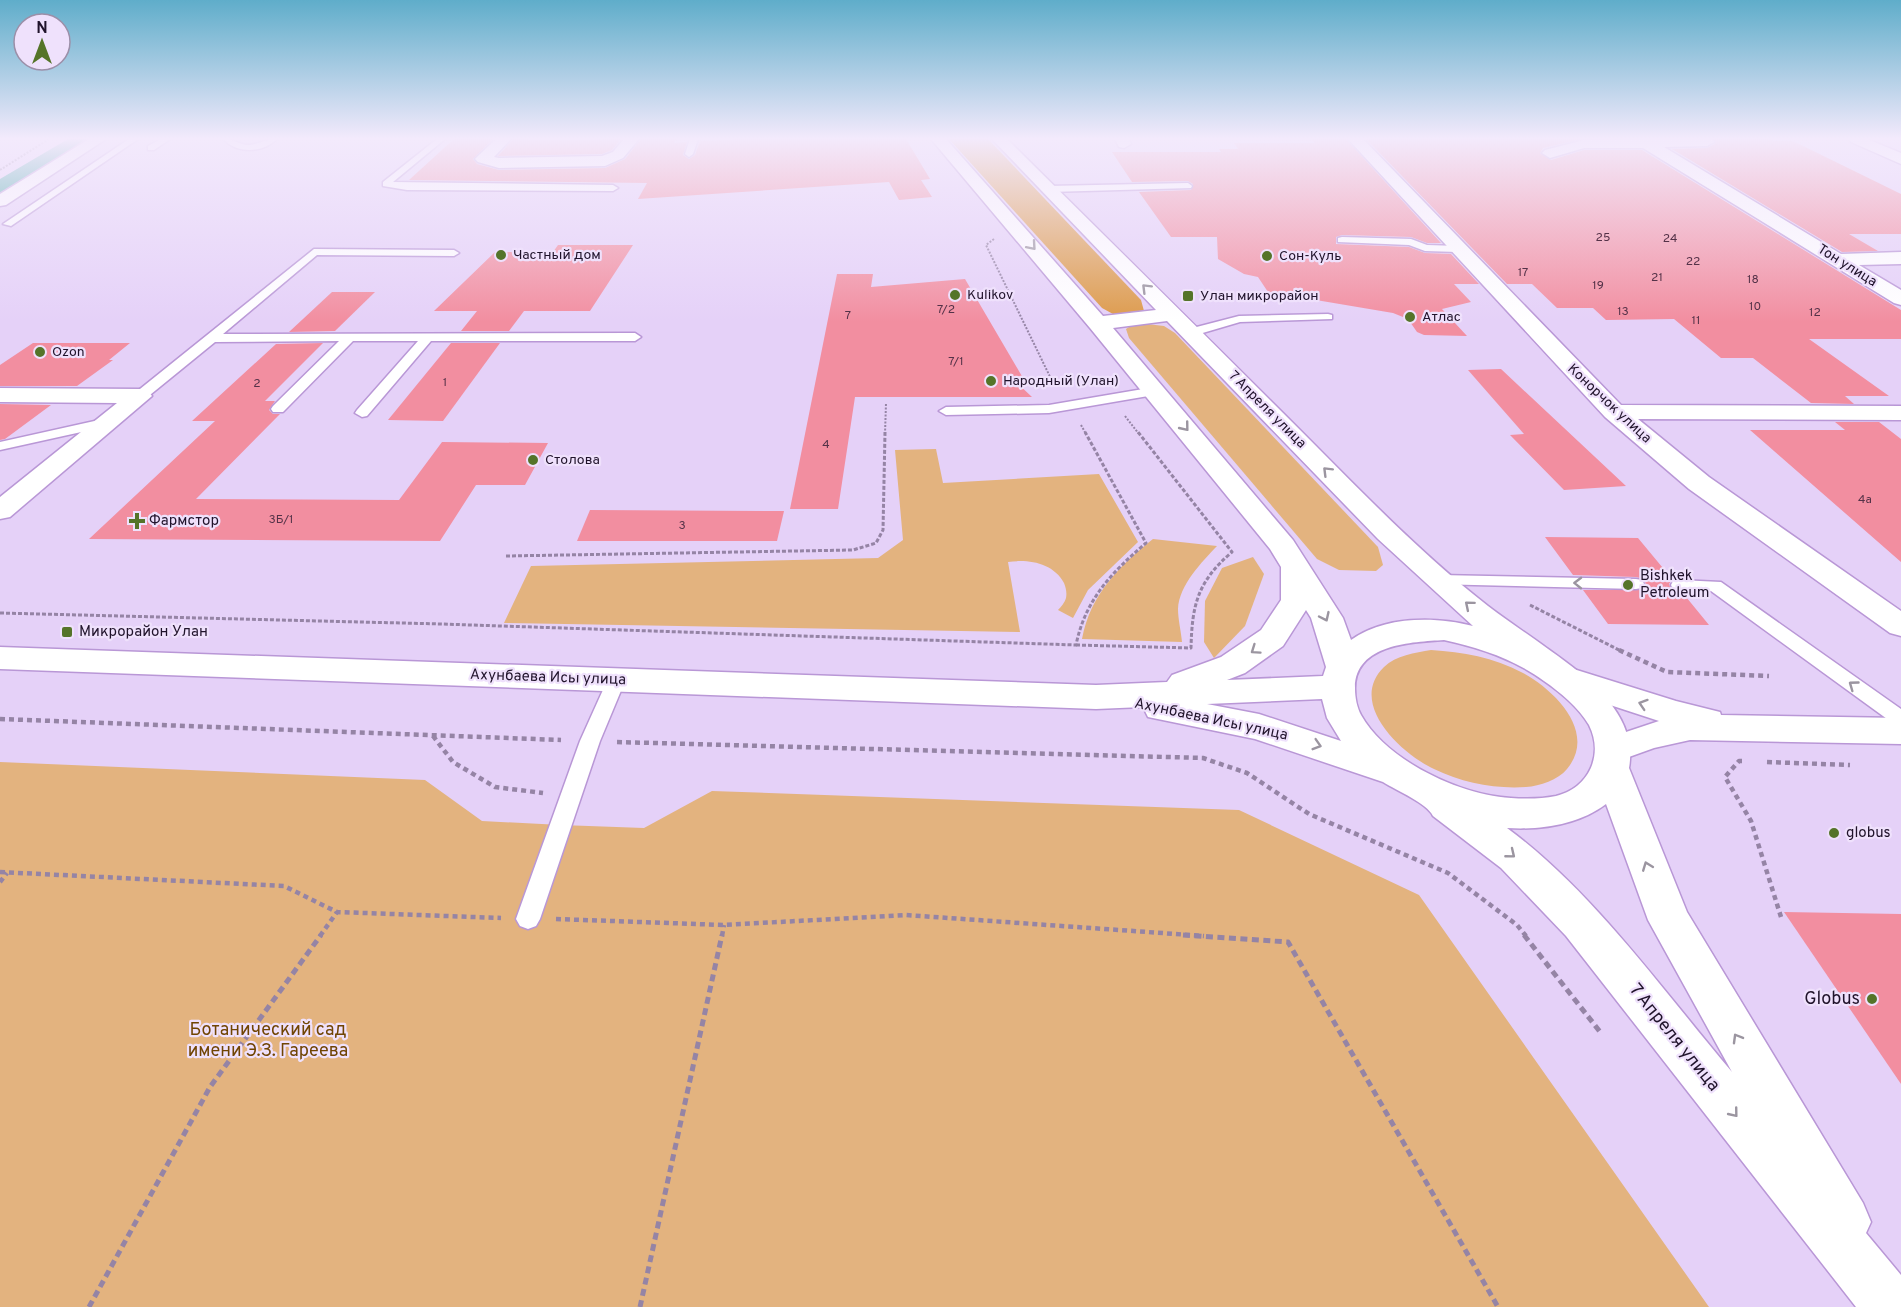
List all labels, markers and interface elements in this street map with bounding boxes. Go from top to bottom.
north arrow [12,12,72,72]
text: N [36,19,48,39]
house number: 25 [1596,230,1610,246]
house number: 24 [1663,231,1677,247]
one-way arrow [1025,239,1036,250]
street label: Тон улица [1814,241,1880,291]
place label: Частный дом [513,247,601,264]
marker: Частный дом [494,248,508,262]
place label: Сон-Куль [1279,248,1342,265]
marker: Сон-Куль [1260,249,1274,263]
house number: 22 [1686,254,1700,270]
house number: 17 [1518,265,1528,281]
house number: 21 [1651,270,1663,286]
house number: 18 [1747,272,1759,288]
house number: 19 [1592,278,1604,294]
one-way arrow [1142,284,1153,294]
place label: Kulikov [967,287,1013,304]
marker: Kulikov [948,288,962,302]
place label: Улан микрорайон [1200,288,1319,305]
marker: Улан микрорайон [1181,289,1195,303]
house number: 10 [1749,299,1761,315]
house number: 7/2 [937,302,955,318]
house number: 13 [1617,304,1629,320]
house number: 12 [1809,305,1821,321]
house number: 7 [845,308,851,324]
place label: Атлас [1422,309,1461,326]
marker: Атлас [1403,310,1417,324]
house number: 11 [1692,313,1700,329]
place label: Ozon [52,344,85,361]
marker: Ozon [33,345,47,359]
house number: 7/1 [948,354,964,370]
street label: Конорчок улица [1563,361,1655,447]
street label: 7 Апреля улица [1225,368,1309,452]
place label: Народный (Улан) [1003,373,1119,390]
marker: Народный (Улан) [984,374,998,388]
house number: 1 [443,375,447,391]
house number: 2 [253,376,261,392]
one-way arrow [1177,420,1188,431]
house number: 4 [822,437,830,453]
place label: Столова [545,452,600,469]
marker: Столова [526,453,540,467]
one-way arrow [1324,468,1335,479]
house number: 4а [1858,492,1872,508]
place label: Фармстор [149,512,219,531]
house number: 3Б/1 [268,512,294,528]
marker: Фармстор [130,514,144,528]
house number: 3 [678,518,686,534]
place label: Bishkek Petroleum [1640,567,1710,603]
one-way arrow [1573,577,1582,589]
marker: Bishkek Petroleum [1621,578,1635,592]
one-way arrow [1465,602,1476,613]
one-way arrow [1317,610,1329,621]
place label: Микрорайон Улан [79,623,208,642]
marker: Микрорайон Улан [60,625,74,639]
one-way arrow [1250,643,1261,654]
street label: Ахунбаева Исы улица [470,666,626,690]
one-way arrow [1849,681,1860,692]
street label: Ахунбаева Исы улица [1133,694,1289,746]
one-way arrow [1638,699,1649,711]
one-way arrow [1311,738,1322,751]
place label: globus [1846,824,1891,843]
marker: globus [1827,826,1841,840]
one-way arrow [1504,847,1515,858]
one-way arrow [1642,861,1655,871]
street label: 7 Апреля улица [1623,979,1725,1097]
place label: Globus [1804,988,1860,1011]
marker: Globus [1865,992,1879,1006]
park label: Ботанический сад имени Э.З. Гареева [188,1019,348,1063]
one-way arrow [1733,1034,1744,1044]
one-way arrow [1727,1106,1738,1117]

